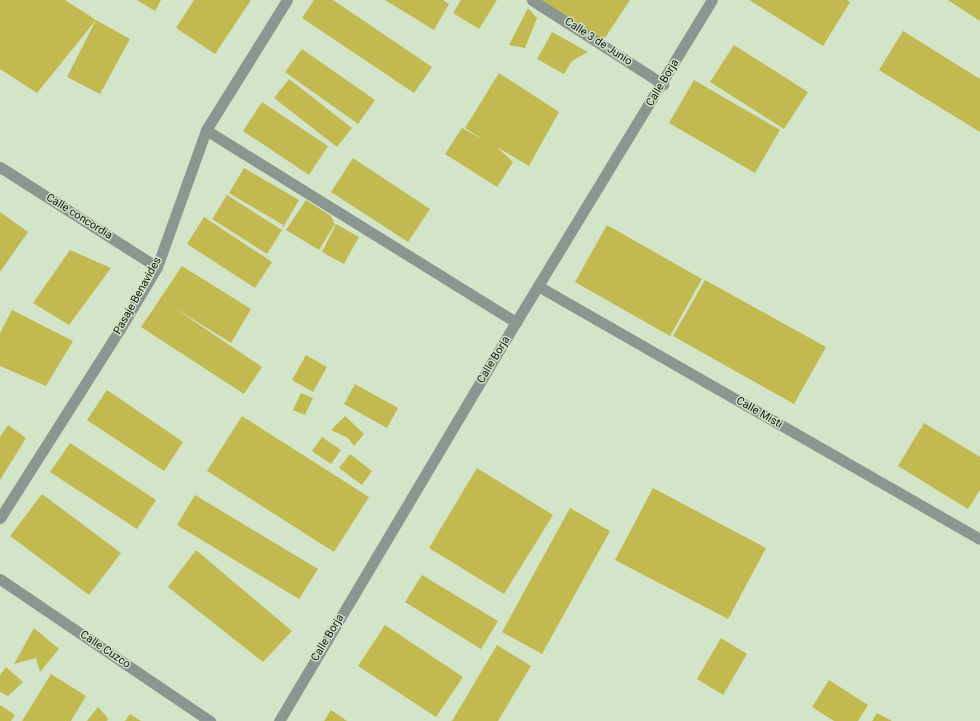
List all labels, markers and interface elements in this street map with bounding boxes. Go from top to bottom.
street label: Calle 3 de Junio [562,15,634,69]
street label: Calle Borja [644,57,682,109]
street label: Calle concordia [43,191,115,243]
street label: Pasaje Benavides [111,255,165,337]
street label: Calle Borja [475,334,513,386]
street label: Calle Misti [733,394,785,432]
street label: Calle Borja [309,612,347,664]
street label: Calle Cuzco [77,628,133,672]

